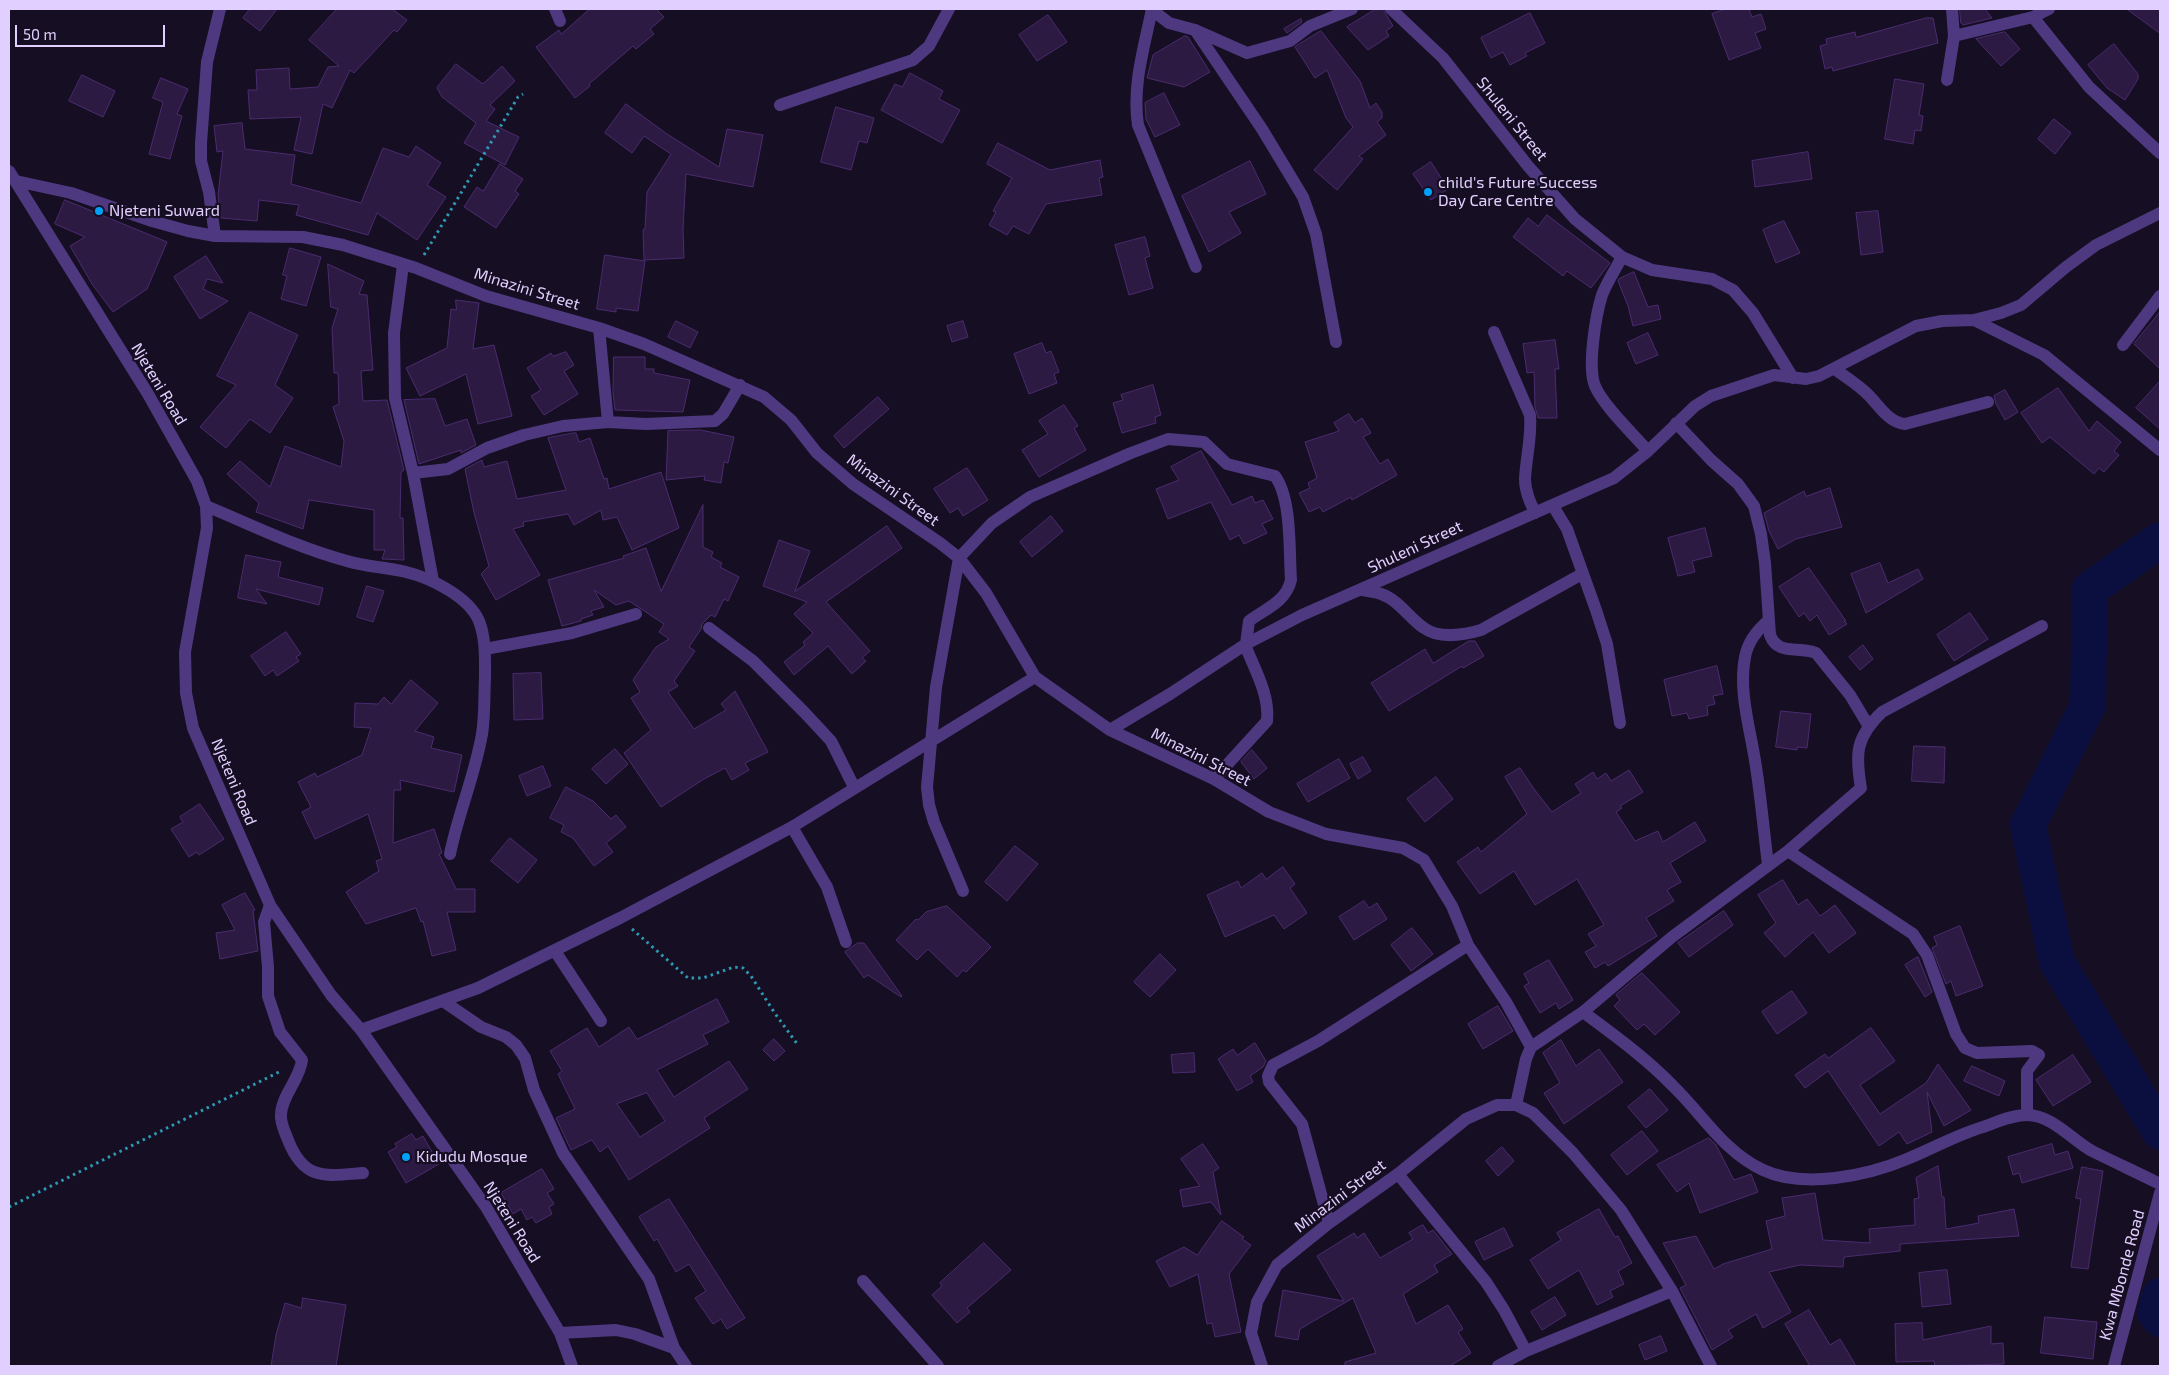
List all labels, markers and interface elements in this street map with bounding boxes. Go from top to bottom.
scale bar [18,15,168,47]
text: 50 m [23,25,57,43]
street label: Shuleni Street [1472,73,1552,165]
place label: child's Future Success Day Care Centre [1438,173,1597,211]
marker: child's Future Success Day Care Centre [1422,186,1434,198]
place label: Njeteni Suward [109,201,220,221]
marker: Njeteni Suward [93,205,105,217]
street label: Minazini Street [472,264,582,314]
street label: Njeteni Road [127,340,191,428]
street label: Minazini Street [843,450,943,530]
street label: Shuleni Street [1365,517,1465,577]
street label: Minazini Street [1148,724,1254,790]
street label: Njeteni Road [207,736,261,828]
place label: Kidudu Mosque [416,1147,528,1167]
marker: Kidudu Mosque [400,1151,412,1163]
street label: Minazini Street [1290,1155,1390,1237]
street label: Njeteni Road [479,1178,545,1266]
street label: Kwa Mbonde Road [2095,1208,2149,1342]

